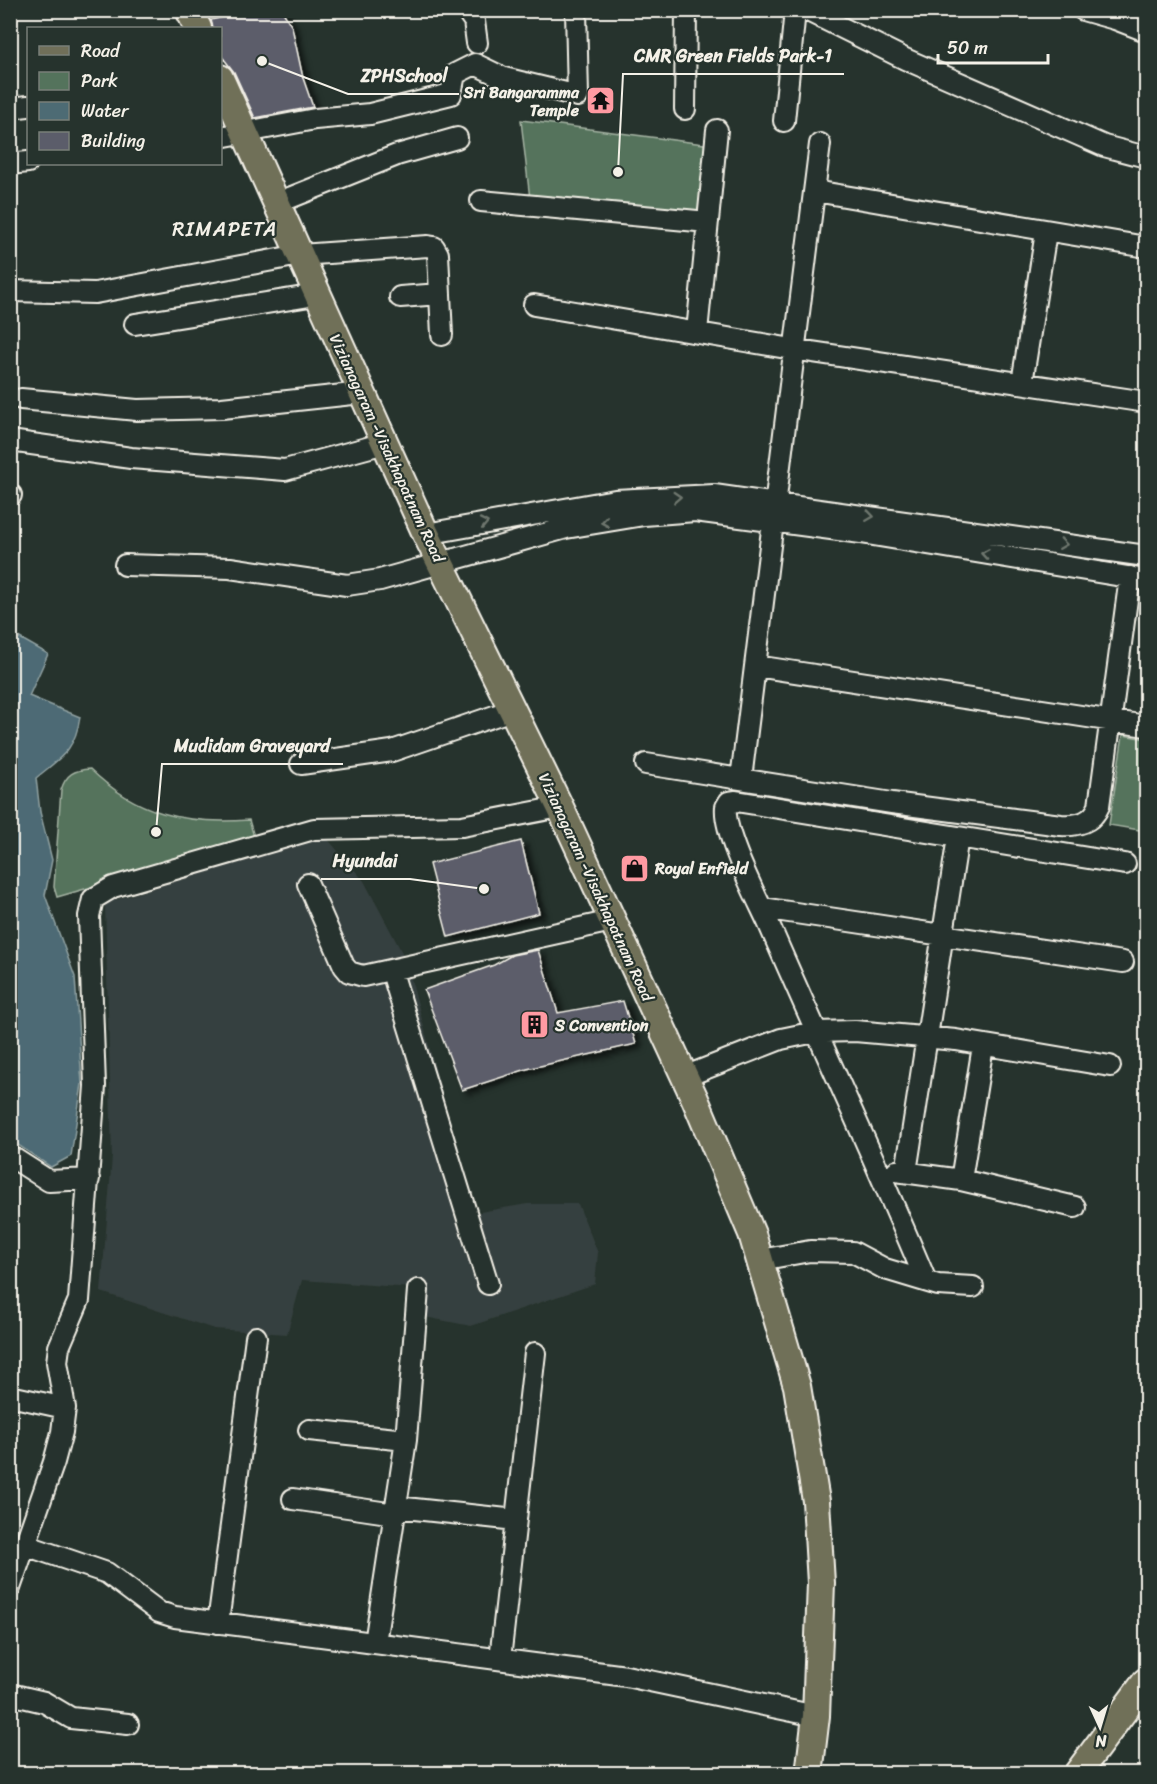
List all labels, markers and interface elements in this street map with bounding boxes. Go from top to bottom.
legend [27,27,222,165]
scale bar [938,27,1048,65]
text: 50 m [947,32,988,64]
text: Road [81,35,121,67]
callout: CMR Green Fields Park-1 [623,38,844,74]
text: CMR Green Fields Park-1 [633,40,832,72]
callout: ZPHSchool [348,58,459,94]
text: ZPHSchool [359,60,448,92]
text: Park [81,65,118,97]
place label: Sri Bangaramma Temple [463,78,580,125]
temple icon: Sri Bangaramma Temple [584,85,616,117]
text: Water [81,95,130,127]
text: Building [81,125,145,157]
district label: RIMAPETA [172,212,278,247]
street label: Vizianagaram -Visakhapatnam Road [321,329,453,569]
one-way arrow [672,490,681,503]
one-way arrow [866,510,875,522]
one-way arrow [600,515,610,527]
one-way arrow [478,517,488,530]
one-way arrow [1058,538,1068,550]
one-way arrow [981,548,990,560]
callout: Mudidam Graveyard [162,728,343,764]
text: Mudidam Graveyard [173,730,332,762]
street label: Vizianagaram -Visakhapatnam Road [530,768,662,1008]
callout: Hyundai [321,843,410,879]
text: Hyundai [332,845,398,877]
shop icon: Royal Enfield [618,852,650,884]
place label: Royal Enfield [654,854,750,883]
building icon: S Convention [518,1009,550,1041]
place label: S Convention [554,1011,649,1040]
north arrow [1070,1697,1130,1757]
text: N [1094,1727,1109,1756]

